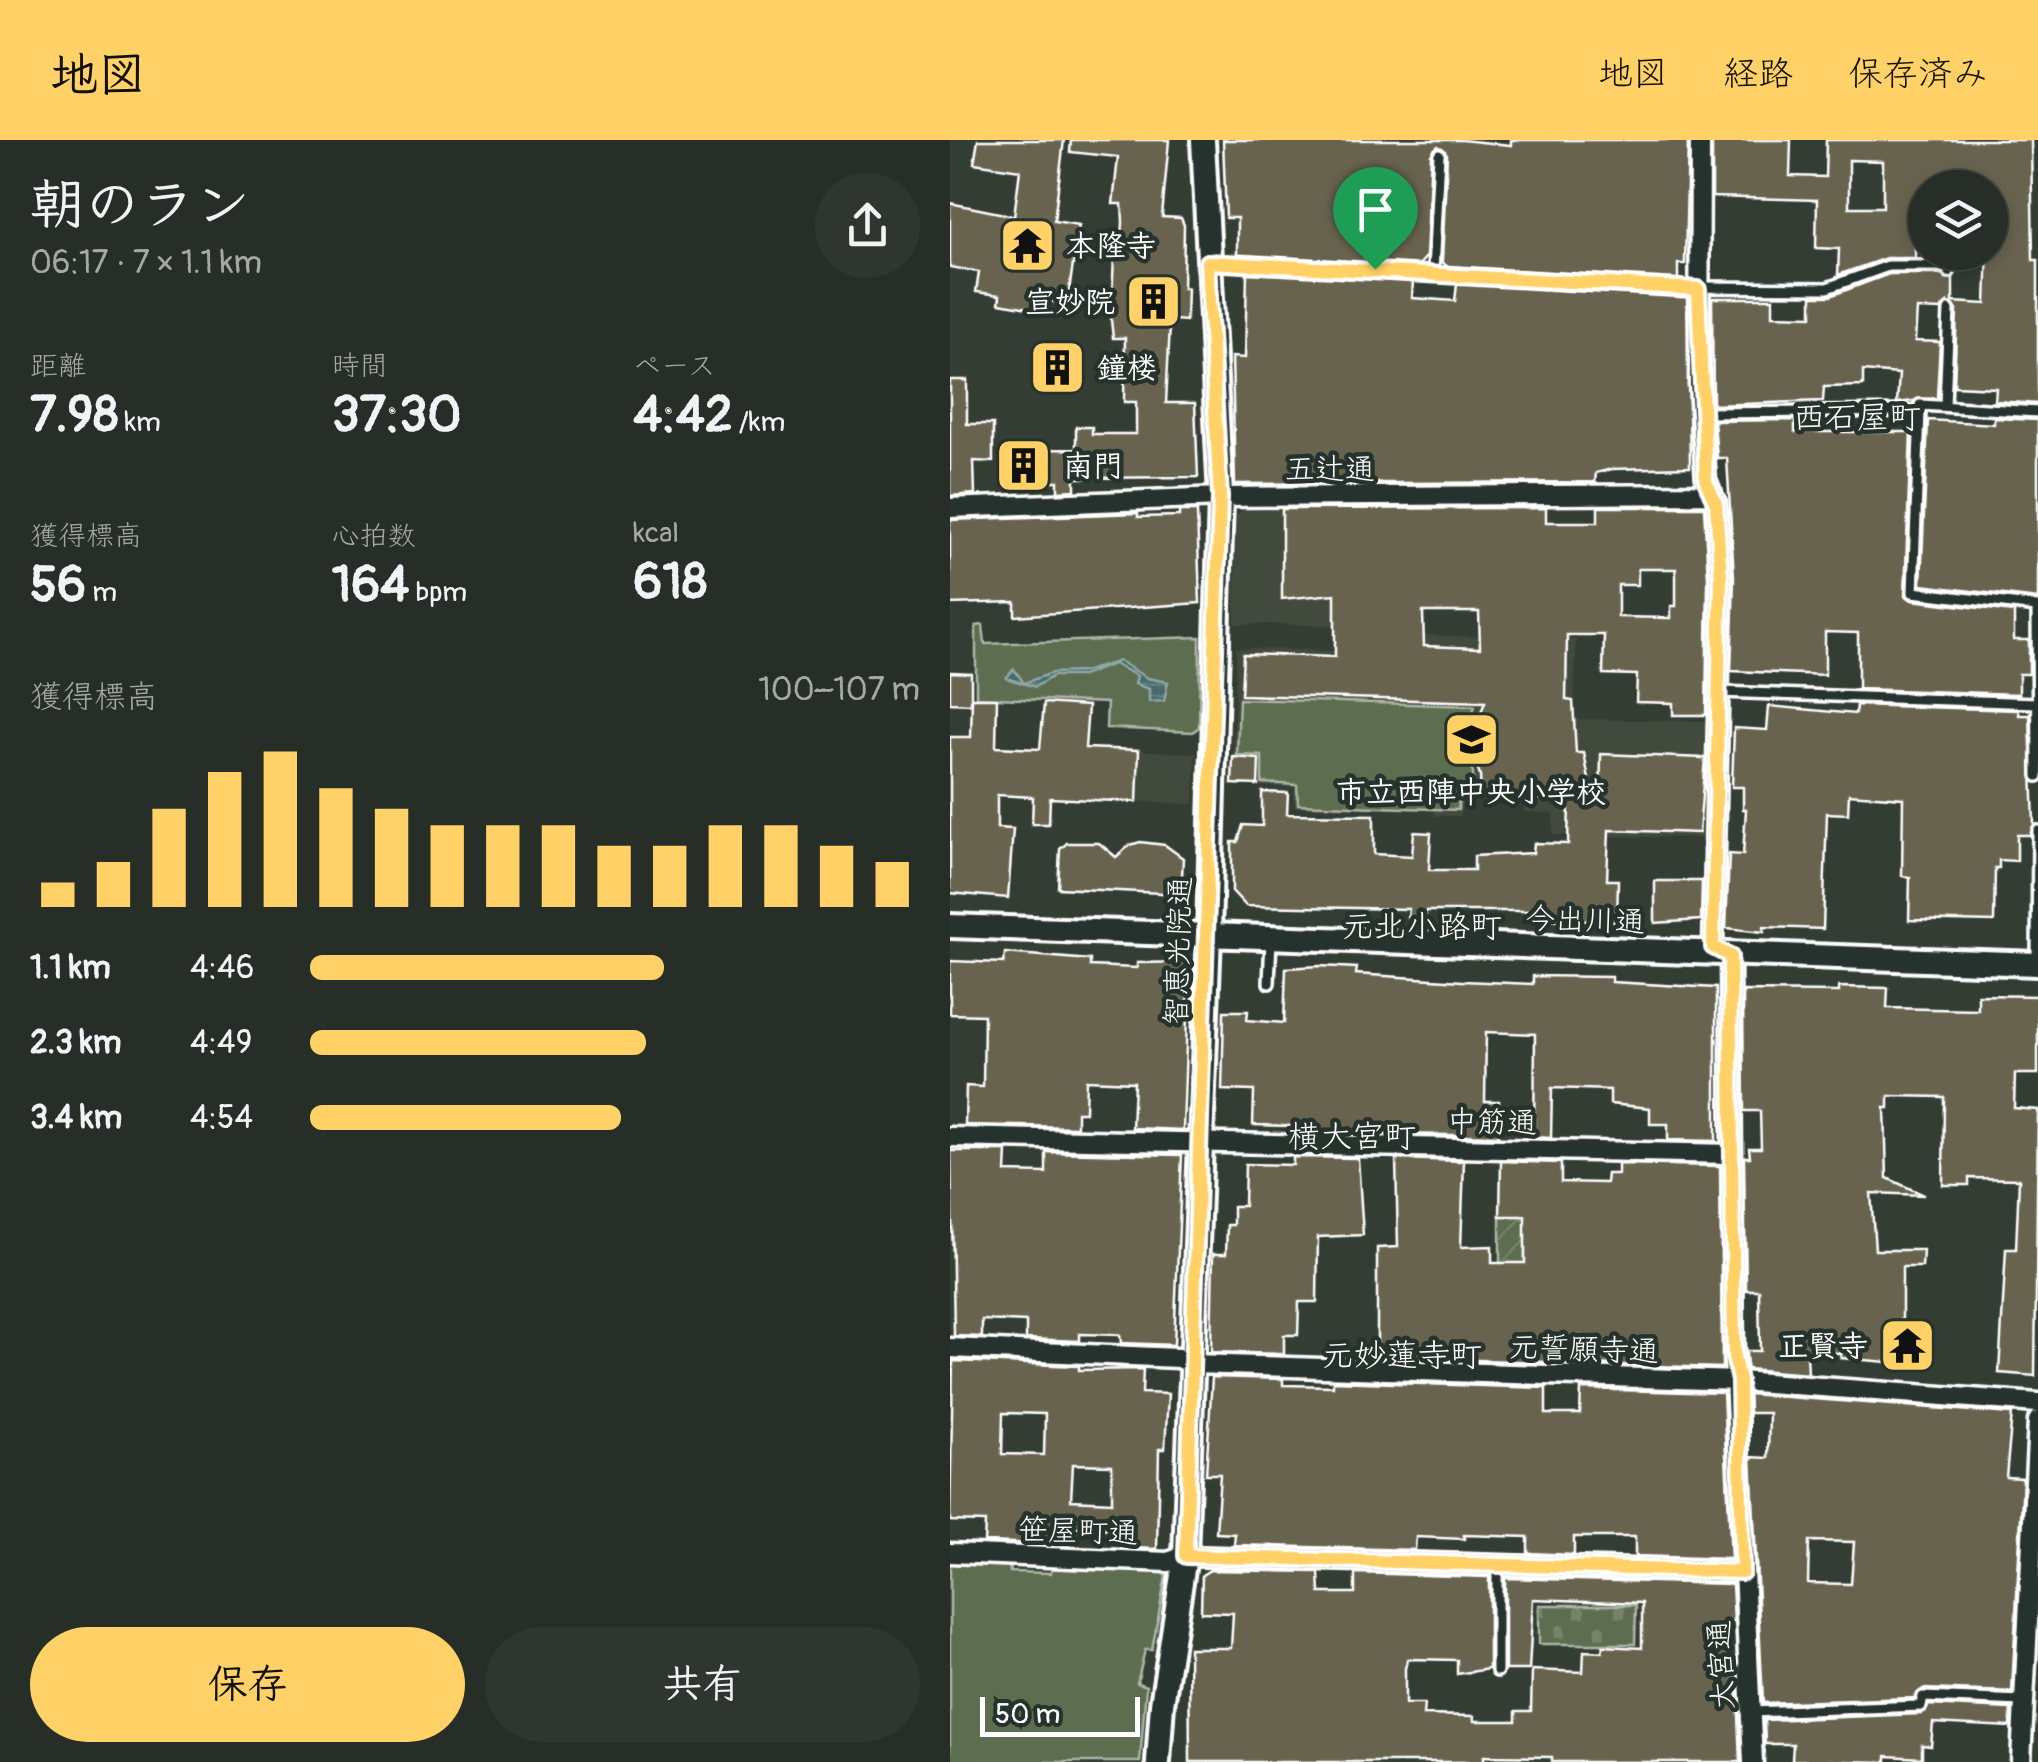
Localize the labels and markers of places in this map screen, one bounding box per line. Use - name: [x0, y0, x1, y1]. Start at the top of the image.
- pin: [1333, 167, 1418, 270]
- temple icon: 本隆寺: [997, 216, 1057, 276]
- place label: 本隆寺: [1066, 228, 1156, 265]
- building icon: 宣妙院: [1124, 272, 1184, 332]
- place label: 宣妙院: [1025, 284, 1115, 321]
- building icon: 鐘楼: [1028, 338, 1088, 398]
- place label: 鐘楼: [1097, 350, 1157, 387]
- building icon: 南門: [994, 436, 1054, 496]
- place label: 南門: [1063, 448, 1123, 485]
- school or university icon: 市立西陣中央小学校: [1441, 709, 1501, 769]
- place label: 市立西陣中央小学校: [1336, 774, 1606, 811]
- temple icon: 正賢寺: [1877, 1316, 1937, 1376]
- place label: 正賢寺: [1778, 1328, 1868, 1365]

